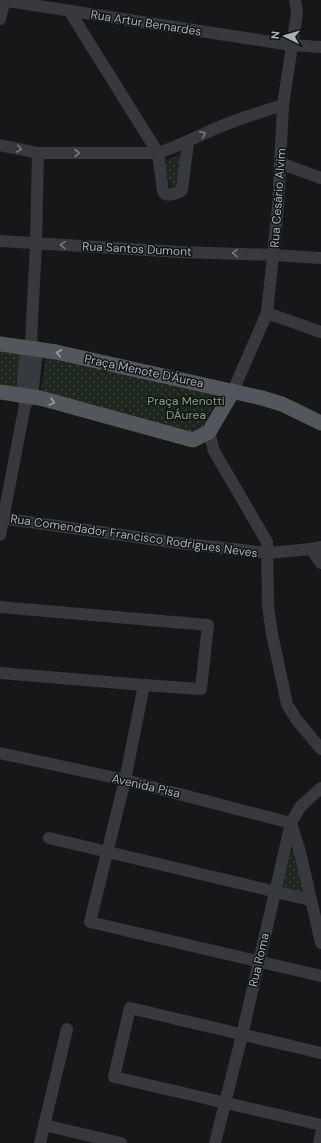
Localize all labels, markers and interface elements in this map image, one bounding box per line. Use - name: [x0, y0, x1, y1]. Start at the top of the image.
- street label: Rua Artur Bernardes: [90, 6, 202, 40]
- north arrow: [265, 16, 305, 56]
- text: N: [268, 31, 282, 40]
- one-way arrow: [199, 131, 206, 139]
- one-way arrow: [16, 145, 22, 153]
- street label: Rua Cesário Alvim: [267, 148, 289, 248]
- one-way arrow: [74, 149, 80, 157]
- street label: Rua Santos Dumont: [82, 238, 192, 260]
- one-way arrow: [60, 241, 66, 250]
- one-way arrow: [232, 249, 238, 258]
- one-way arrow: [55, 349, 62, 358]
- street label: Praça Menote D'Áurea: [83, 351, 205, 391]
- park label: Praça Menotti DÁurea: [147, 393, 225, 423]
- one-way arrow: [49, 397, 55, 405]
- street label: Rua Comendador Francisco Rodrigues Neves: [9, 511, 259, 561]
- street label: Avenida Pisa: [110, 770, 182, 802]
- street label: Rua Roma: [245, 931, 273, 989]

